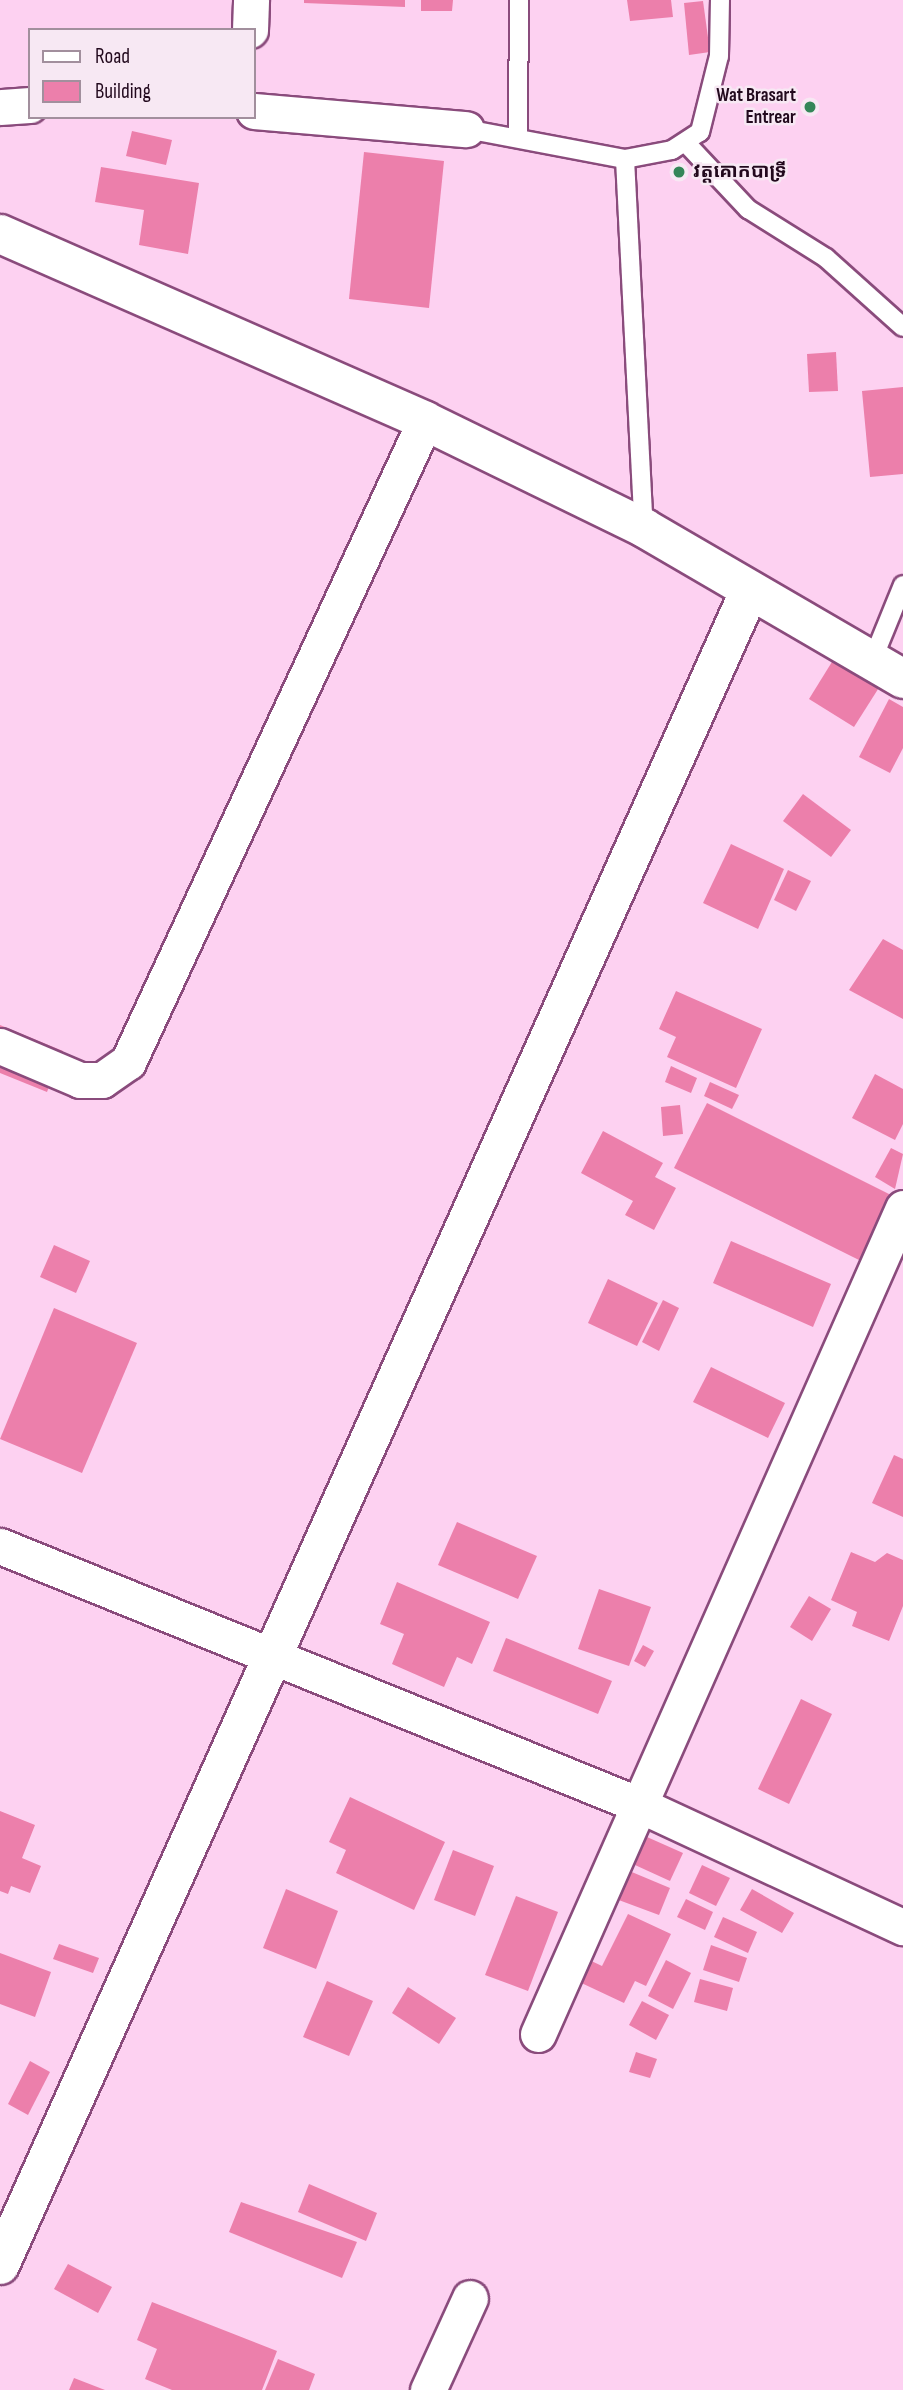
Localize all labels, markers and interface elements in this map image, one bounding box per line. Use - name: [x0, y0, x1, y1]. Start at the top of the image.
- legend: [28, 28, 256, 119]
- text: Road: [95, 44, 130, 69]
- text: Building: [95, 79, 151, 104]
- place label: Wat Brasart Entrear: [716, 85, 796, 129]
- marker: Wat Brasart Entrear: [802, 99, 818, 115]
- place label: វត្តគោកបាទ្រី: [693, 161, 787, 183]
- marker: វត្តគោកបាទ្រី: [671, 164, 687, 180]

